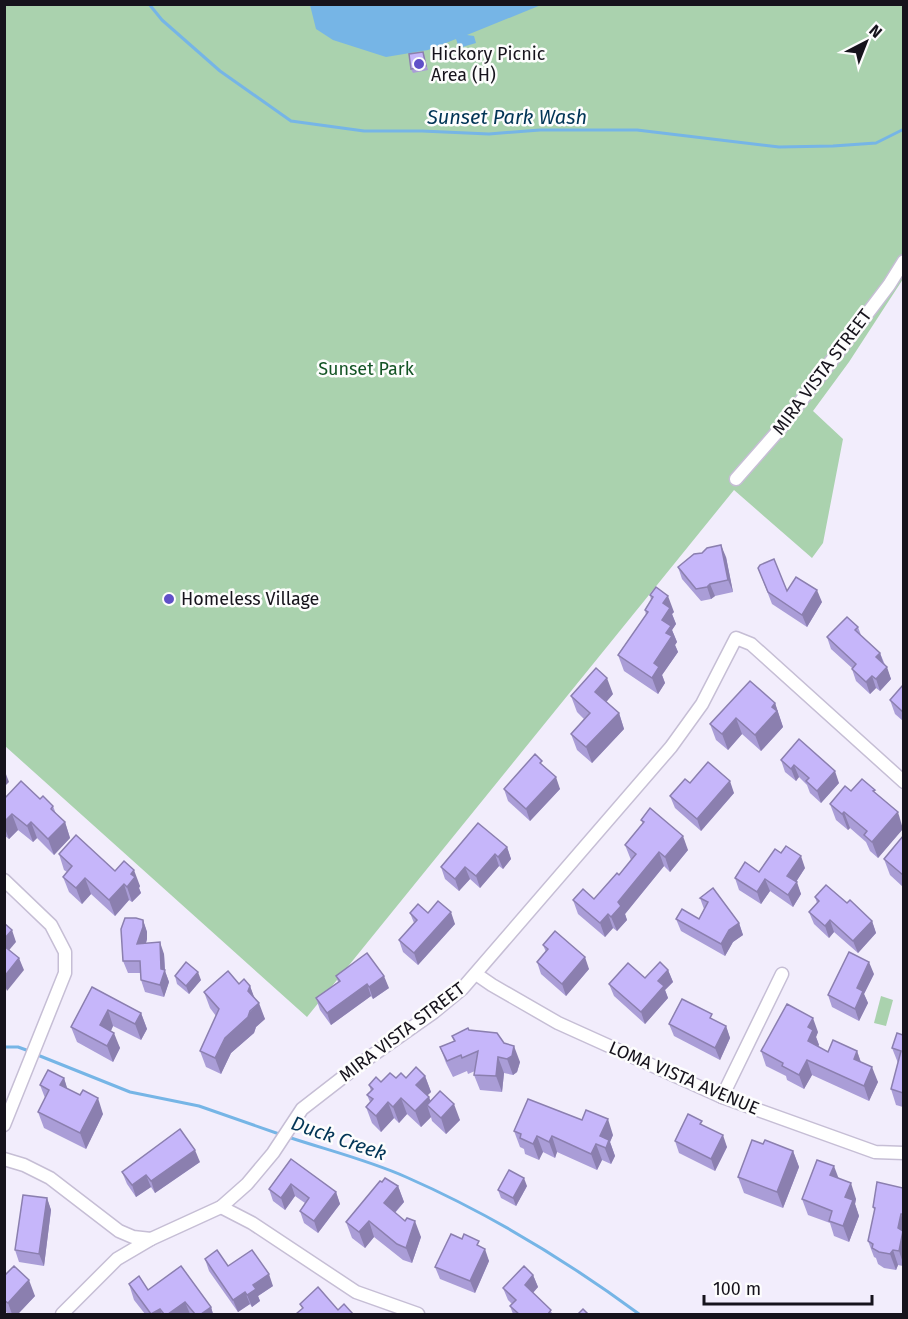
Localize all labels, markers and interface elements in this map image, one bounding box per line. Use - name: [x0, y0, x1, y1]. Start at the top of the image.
- north arrow: [836, 12, 896, 72]
- text: N: [865, 21, 886, 42]
- place label: Hickory Picnic Area (H): [431, 43, 546, 86]
- marker: Hickory Picnic Area (H): [412, 57, 426, 71]
- water label: Sunset Park Wash: [426, 105, 587, 129]
- street label: MIRA VISTA STREET: [768, 304, 877, 439]
- park label: Sunset Park: [318, 358, 415, 380]
- place label: Homeless Village: [181, 588, 319, 610]
- marker: Homeless Village: [162, 592, 176, 606]
- street label: MIRA VISTA STREET: [335, 977, 470, 1086]
- street label: LOMA VISTA AVENUE: [605, 1036, 763, 1120]
- water label: Duck Creek: [288, 1111, 390, 1166]
- scale bar: [704, 1268, 872, 1306]
- text: 100 m: [713, 1278, 761, 1300]

